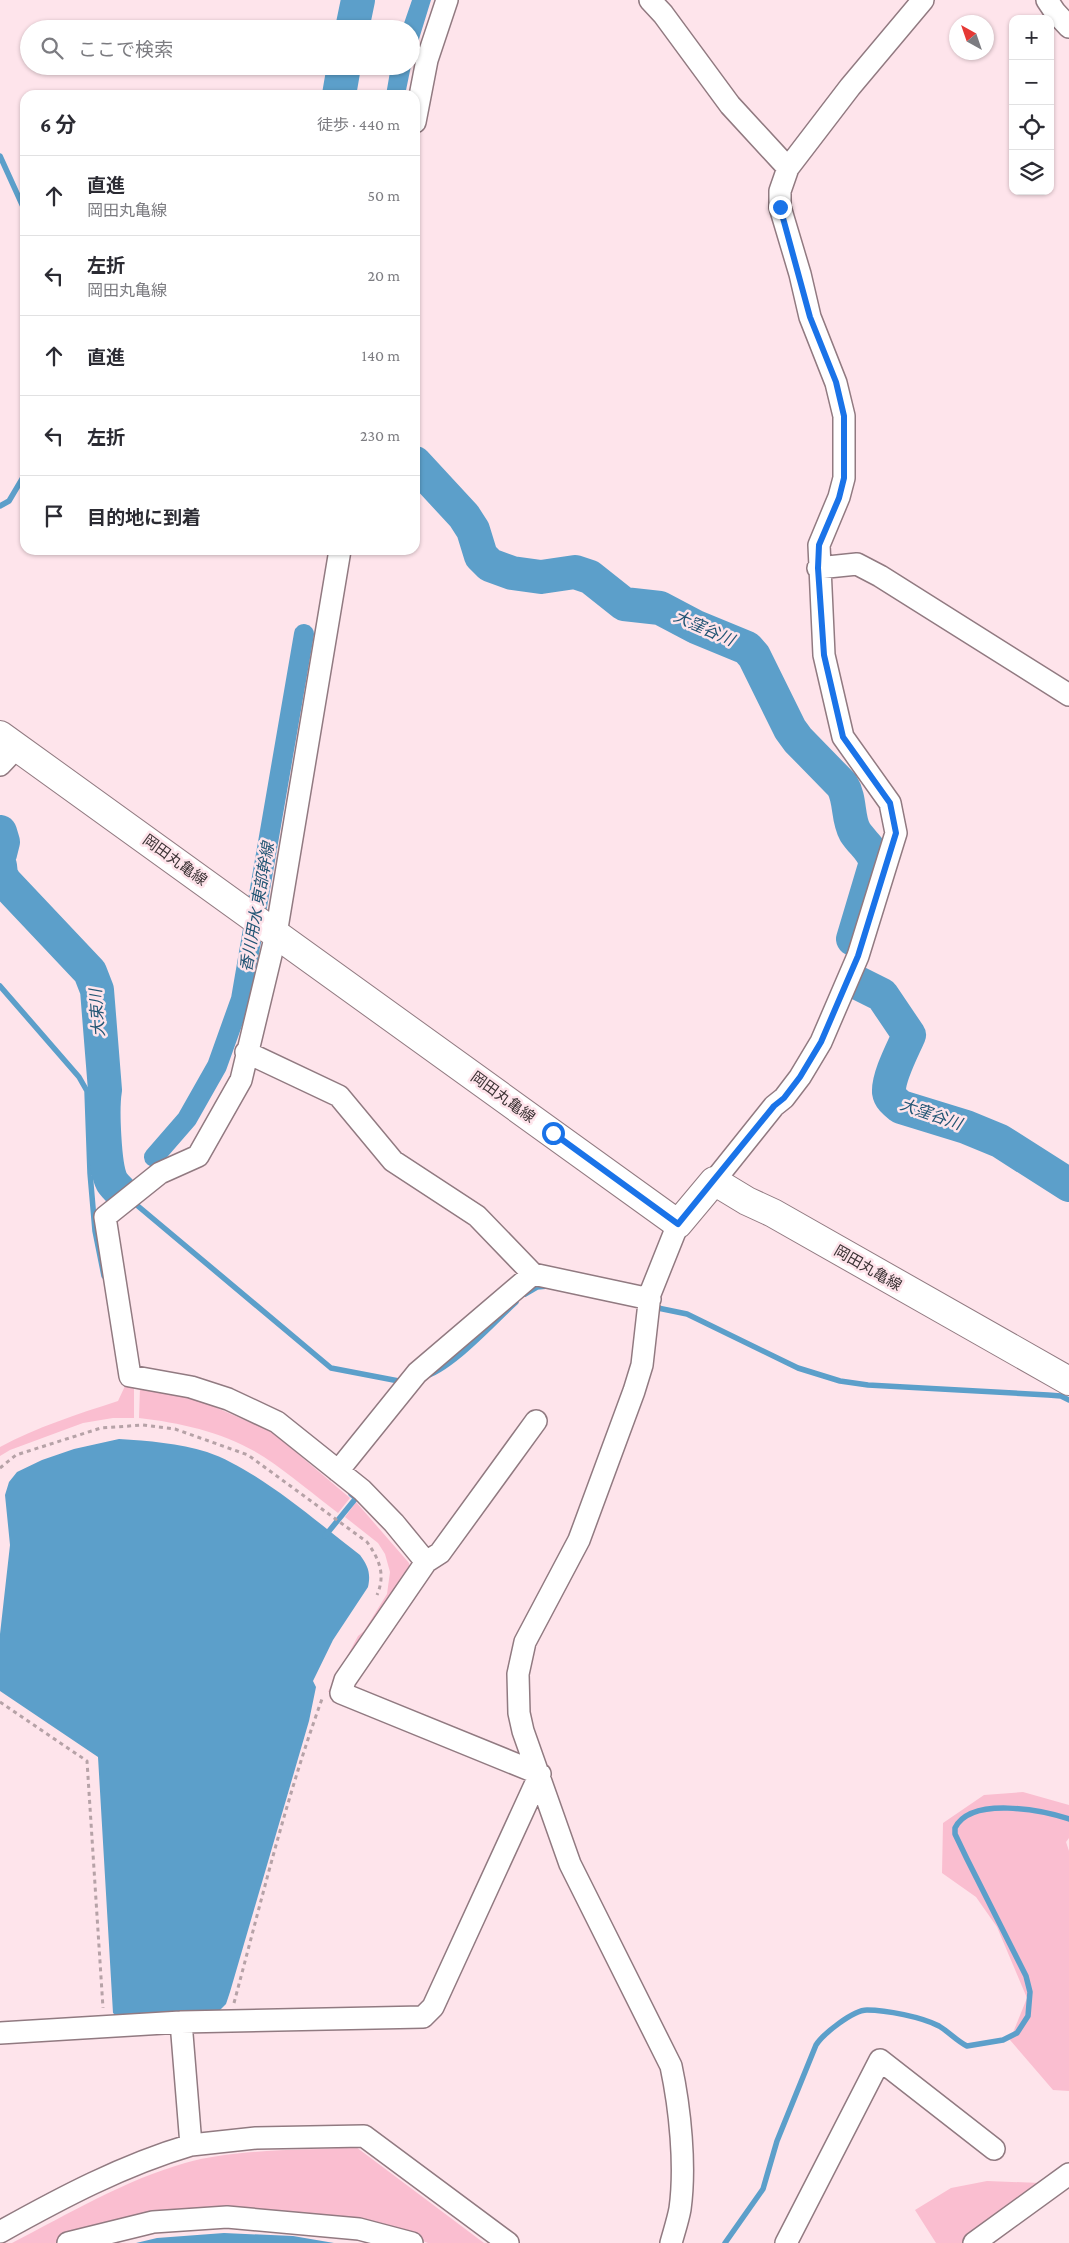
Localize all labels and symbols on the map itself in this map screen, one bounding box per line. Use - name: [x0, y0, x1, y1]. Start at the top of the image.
- north arrow: [949, 15, 994, 60]
- route end: [769, 196, 792, 219]
- water label: 大窪谷川: [671, 607, 739, 650]
- street label: 岡田丸亀線: [140, 831, 210, 889]
- water label: 香川用水 東部幹線: [237, 839, 277, 973]
- water label: 大束川: [87, 986, 107, 1038]
- street label: 岡田丸亀線: [468, 1068, 538, 1126]
- water label: 大窪谷川: [898, 1096, 966, 1133]
- route start: [542, 1122, 565, 1145]
- street label: 岡田丸亀線: [832, 1242, 904, 1294]

